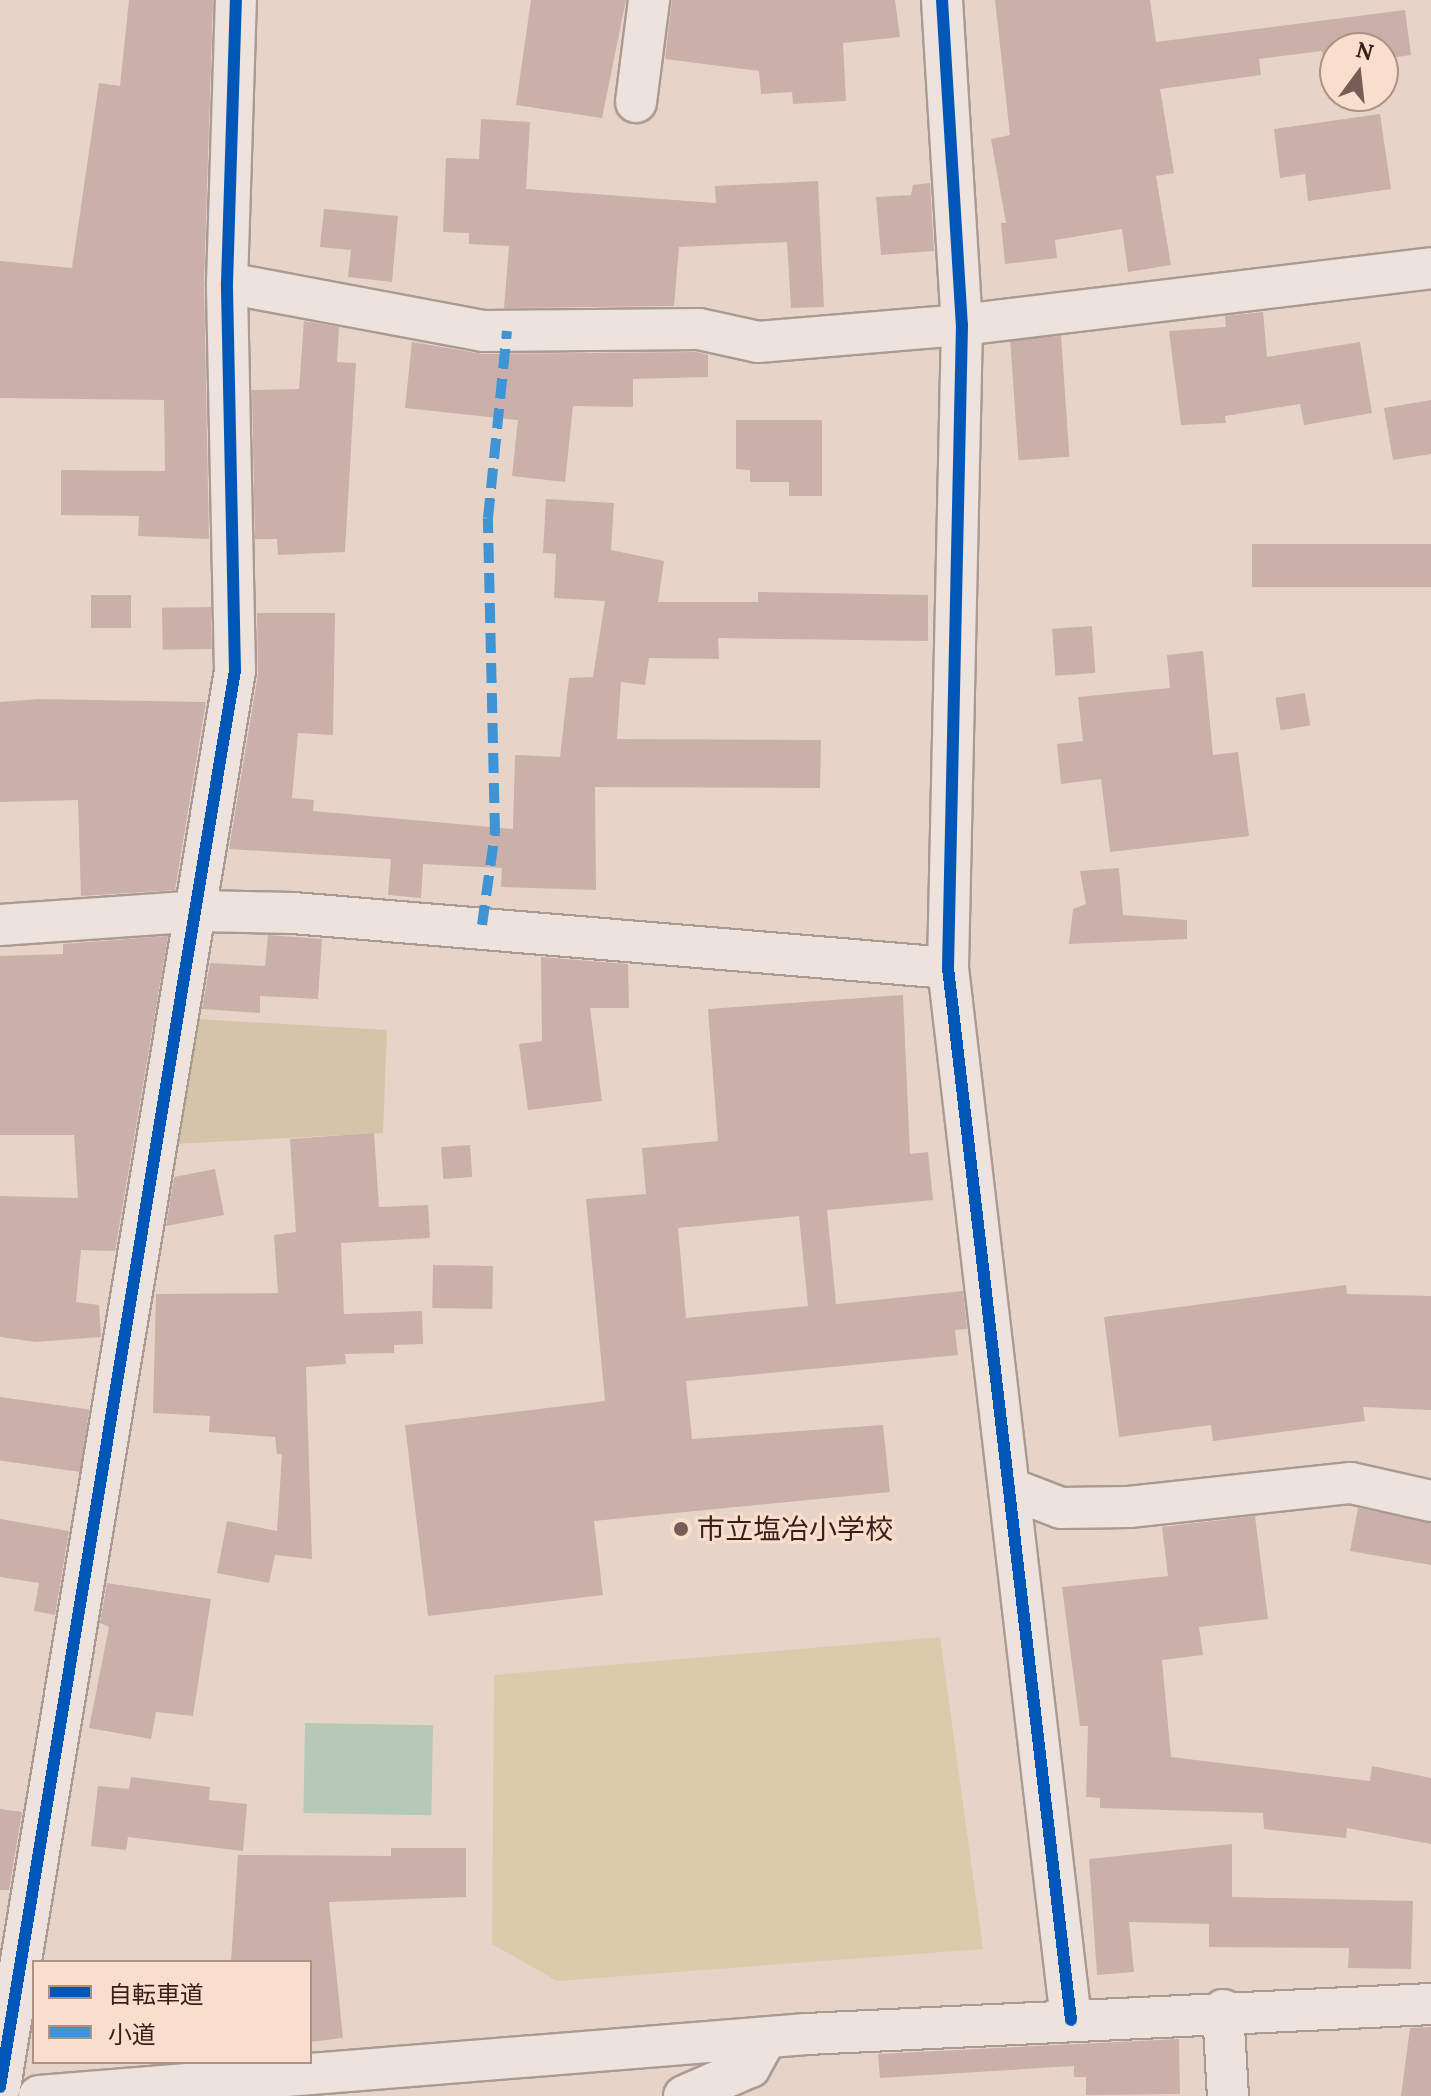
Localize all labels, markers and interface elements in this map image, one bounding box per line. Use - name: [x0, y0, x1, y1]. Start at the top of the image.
- north arrow: [1319, 32, 1399, 112]
- text: N: [1353, 35, 1377, 66]
- place label: 市立塩冶小学校: [697, 1512, 893, 1546]
- marker: 市立塩冶小学校: [672, 1520, 690, 1538]
- legend: [32, 1960, 312, 2064]
- text: 自転車道: [108, 1979, 204, 2010]
- text: 小道: [108, 2019, 156, 2050]

